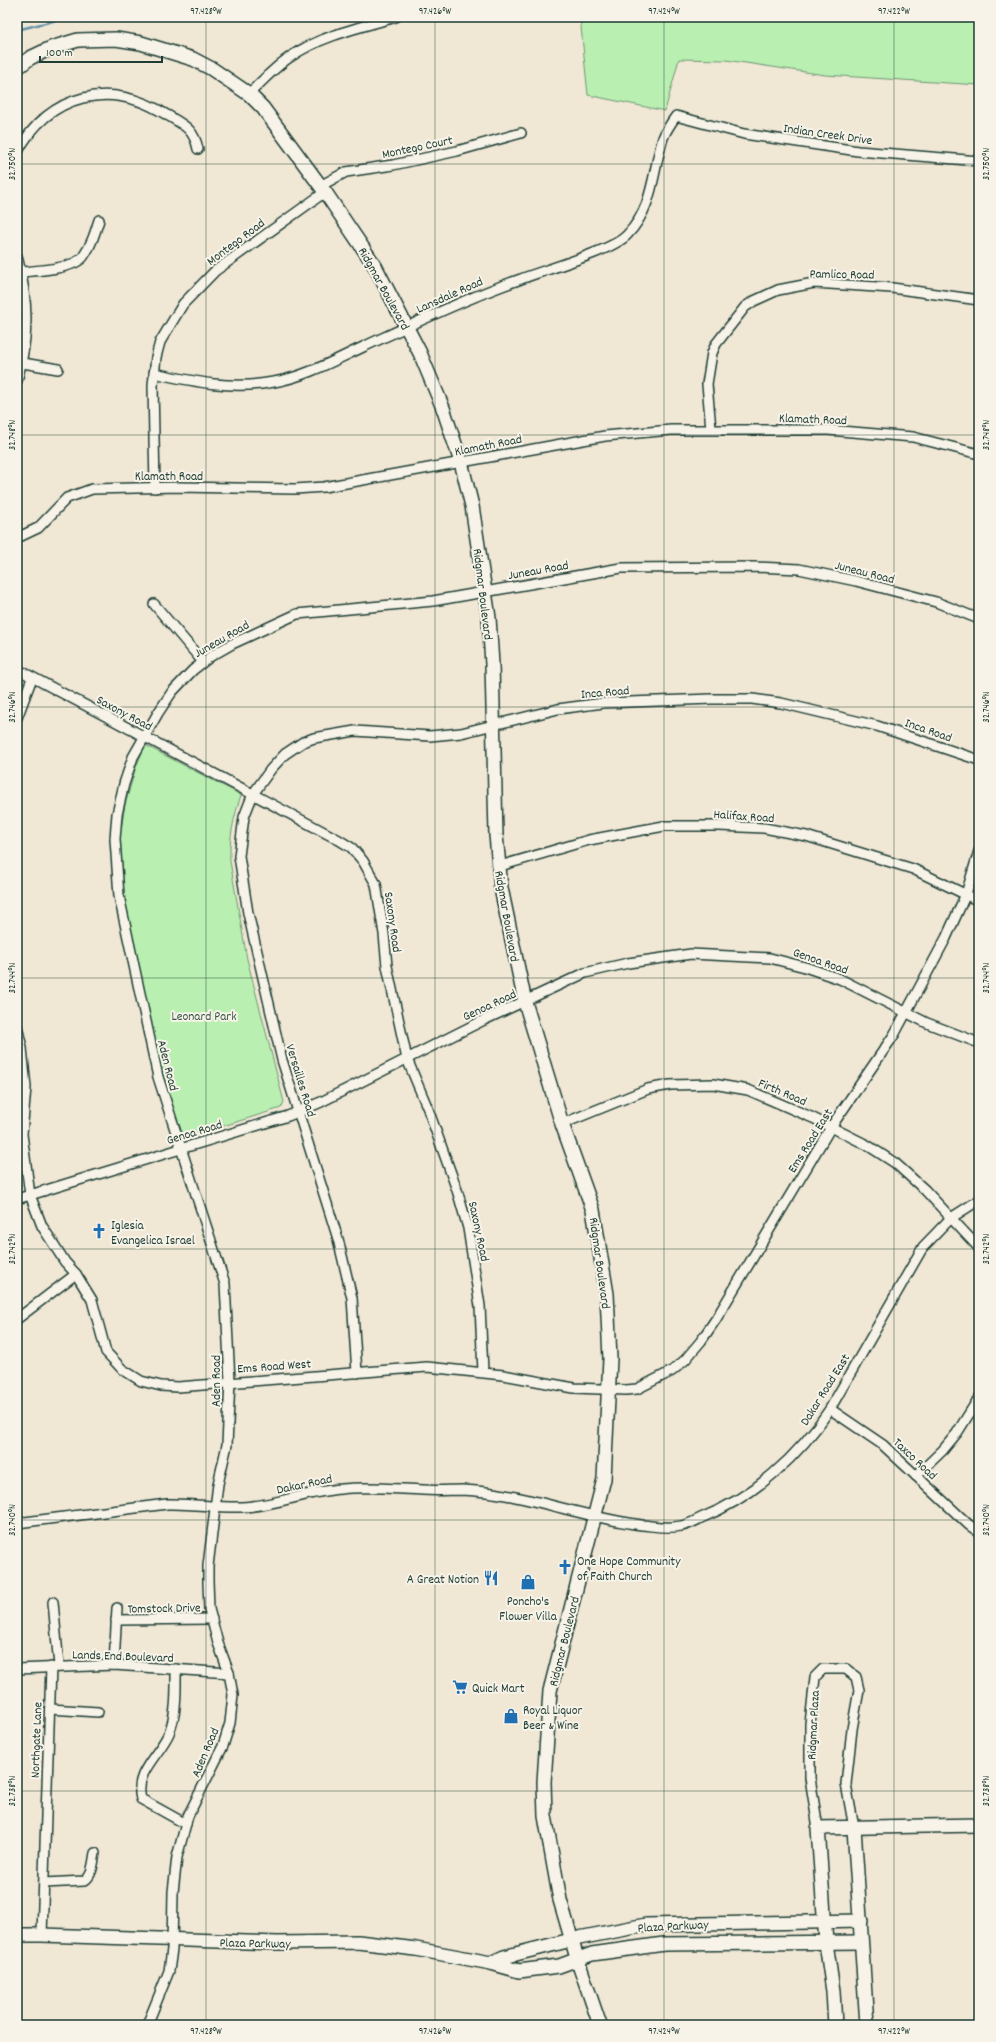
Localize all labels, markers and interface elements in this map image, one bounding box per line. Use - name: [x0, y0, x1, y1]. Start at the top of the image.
- text: 97.428°W: [190, 5, 222, 19]
- text: 97.426°W: [419, 5, 451, 19]
- text: 97.424°W: [648, 5, 680, 19]
- text: 97.422°W: [878, 5, 910, 19]
- scale bar: [40, 38, 162, 64]
- text: 100 m: [46, 45, 73, 62]
- street label: Indian Creek Drive: [782, 120, 874, 151]
- street label: Montego Court: [380, 132, 455, 165]
- text: 32.750°N: [6, 148, 20, 180]
- text: 32.750°N: [980, 148, 994, 180]
- street label: Montego Road: [203, 215, 270, 271]
- street label: Ridgmar Boulevard: [352, 244, 413, 334]
- street label: Pamlico Road: [809, 265, 874, 286]
- street label: Lansdale Road: [414, 273, 486, 319]
- street label: Klamath Road: [778, 410, 847, 431]
- text: 32.748°N: [6, 420, 20, 450]
- text: 32.748°N: [980, 420, 994, 450]
- street label: Klamath Road: [453, 431, 524, 462]
- street label: Klamath Road: [135, 468, 203, 487]
- street label: Ridgmar Boulevard: [466, 547, 497, 641]
- street label: Juneau Road: [507, 557, 570, 586]
- street label: Juneau Road: [832, 557, 896, 590]
- street label: Juneau Road: [191, 617, 253, 664]
- street label: Inca Road: [580, 682, 630, 705]
- text: 32.746°N: [6, 691, 20, 723]
- text: 32.746°N: [980, 691, 994, 723]
- street label: Saxony Road: [92, 692, 155, 737]
- street label: Inca Road: [902, 714, 954, 748]
- street label: Halifax Road: [713, 806, 775, 829]
- street label: Ridgmar Boulevard: [488, 869, 523, 963]
- street label: Saxony Road: [378, 891, 405, 954]
- street label: Genoa Road: [790, 944, 850, 981]
- text: 32.744°N: [6, 963, 20, 993]
- text: 32.744°N: [980, 963, 994, 993]
- street label: Genoa Road: [460, 986, 520, 1027]
- park label: Leonard Park: [172, 1008, 236, 1027]
- street label: Aden Road: [151, 1038, 182, 1093]
- street label: Versailles Road: [279, 1042, 320, 1120]
- street label: Firth Road: [755, 1075, 809, 1112]
- street label: Ems Road East: [784, 1105, 839, 1177]
- street label: Genoa Road: [164, 1116, 225, 1151]
- street label: Saxony Road: [462, 1200, 493, 1263]
- street label: Ridgmar Boulevard: [583, 1216, 614, 1310]
- place label: Iglesia Evangelica Israel: [111, 1217, 195, 1251]
- church icon: Iglesia Evangelica Israel: [90, 1222, 108, 1240]
- text: 32.742°N: [6, 1233, 20, 1264]
- text: 32.742°N: [980, 1233, 994, 1264]
- street label: Dakar Road East: [796, 1351, 856, 1430]
- street label: Aden Road: [208, 1355, 227, 1407]
- street label: Ems Road West: [237, 1355, 312, 1380]
- street label: Taxco Road: [888, 1434, 941, 1485]
- street label: Dakar Road: [275, 1470, 334, 1501]
- text: 32.740°N: [6, 1504, 20, 1536]
- text: 32.740°N: [980, 1504, 994, 1536]
- place label: One Hope Community of Faith Church: [577, 1553, 681, 1587]
- church icon: One Hope Community of Faith Church: [556, 1558, 574, 1576]
- restaurant icon: A Great Notion: [482, 1569, 500, 1587]
- place label: A Great Notion: [407, 1571, 479, 1590]
- shop icon: Poncho's Flower Villa: [519, 1573, 537, 1591]
- place label: Poncho's Flower Villa: [499, 1593, 558, 1627]
- street label: Ridgmar Boulevard: [545, 1595, 586, 1689]
- street label: Tomstock Drive: [127, 1599, 201, 1620]
- street label: Lands End Boulevard: [72, 1646, 174, 1669]
- supermarket icon: Quick Mart: [451, 1678, 469, 1696]
- place label: Quick Mart: [472, 1680, 525, 1699]
- street label: Ridgmar Plaza: [803, 1689, 826, 1760]
- street label: Northgate Lane: [27, 1701, 48, 1779]
- place label: Royal Liquor Beer & Wine: [523, 1702, 582, 1736]
- shop icon: Royal Liquor Beer & Wine: [502, 1707, 520, 1725]
- street label: Aden Road: [187, 1725, 225, 1781]
- text: 32.738°N: [6, 1775, 20, 1806]
- text: 32.738°N: [980, 1775, 994, 1806]
- street label: Plaza Parkway: [637, 1916, 710, 1939]
- street label: Plaza Parkway: [219, 1934, 291, 1955]
- text: 97.428°W: [190, 2025, 222, 2039]
- text: 97.426°W: [419, 2025, 451, 2039]
- text: 97.424°W: [648, 2025, 680, 2039]
- text: 97.422°W: [878, 2025, 910, 2039]

